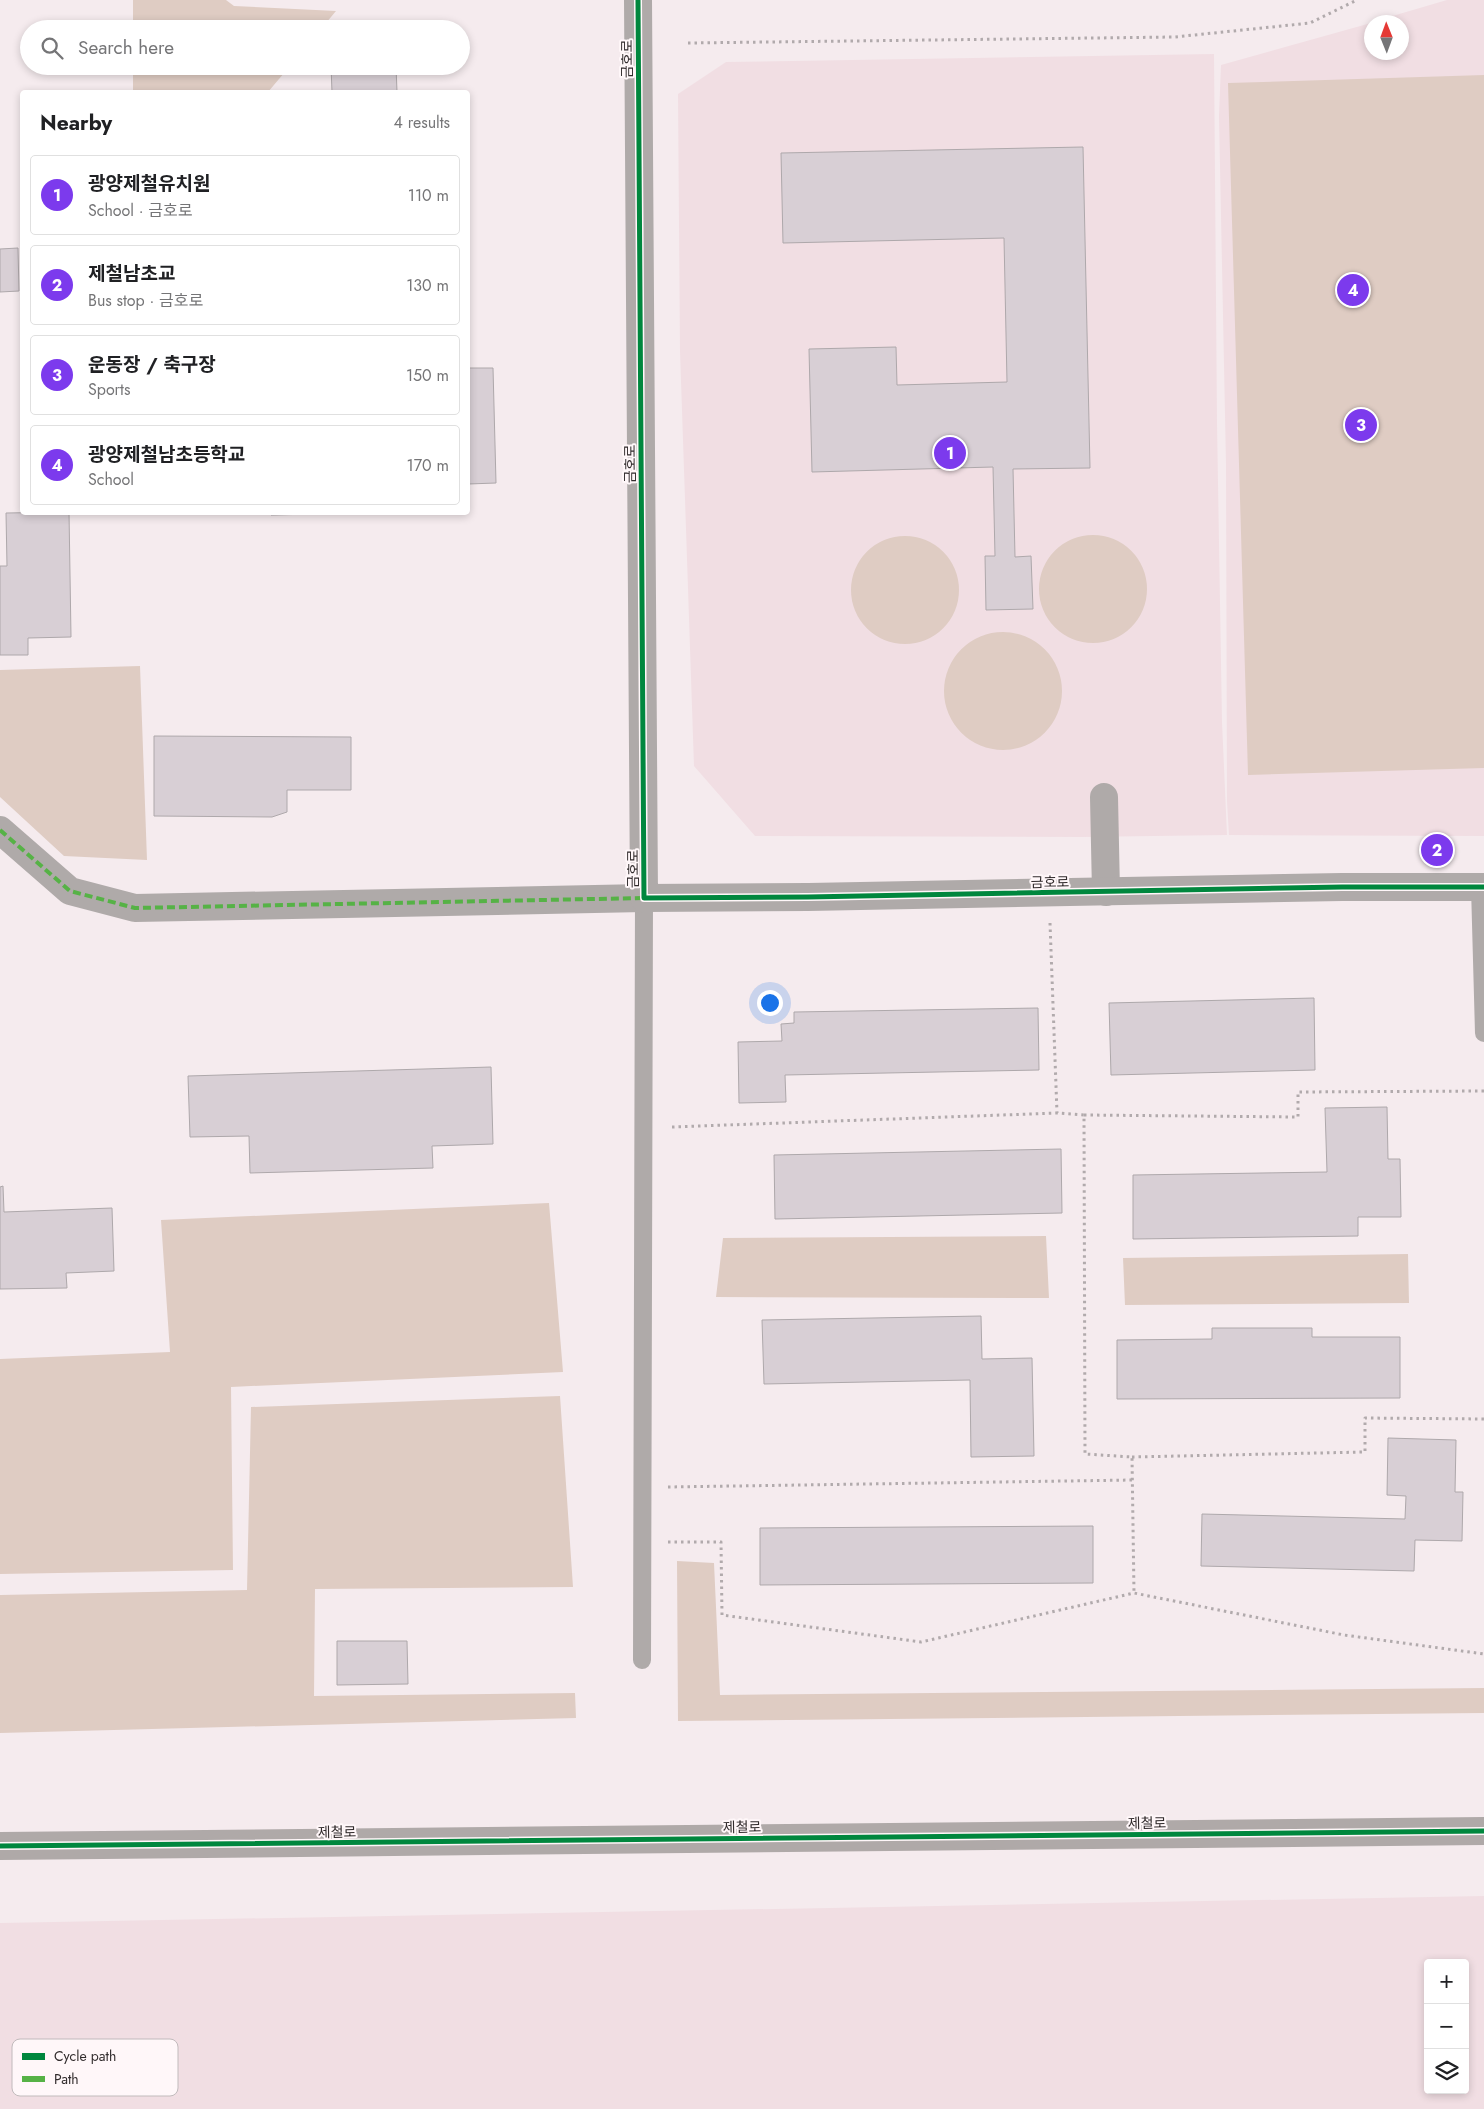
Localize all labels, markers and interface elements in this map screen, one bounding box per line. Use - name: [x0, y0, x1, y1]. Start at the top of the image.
- north arrow: [1364, 15, 1409, 60]
- search box: [20, 20, 470, 75]
- icon: search: [38, 34, 66, 62]
- text: Search here: [78, 34, 174, 61]
- street label: 금호로: [617, 40, 637, 78]
- text: Nearby: [40, 108, 112, 138]
- text: 4 results: [394, 111, 450, 134]
- text: 광양제철유치원: [88, 170, 210, 197]
- text: 1: [53, 184, 61, 207]
- text: 110 m: [408, 184, 449, 207]
- text: School · 금호로: [88, 199, 193, 222]
- text: 제철남초교: [88, 260, 175, 287]
- pin: 4: [1337, 271, 1369, 309]
- text: 2: [52, 274, 62, 297]
- text: 130 m: [406, 274, 449, 297]
- text: Bus stop · 금호로: [88, 289, 203, 312]
- text: 운동장 / 축구장: [88, 351, 216, 378]
- text: 3: [52, 364, 62, 387]
- text: 150 m: [406, 364, 449, 387]
- text: Sports: [88, 378, 130, 401]
- pin: 3: [1345, 406, 1377, 444]
- pin: 1: [934, 434, 966, 472]
- text: 광양제철남초등학교: [88, 441, 245, 468]
- street label: 금호로: [620, 445, 640, 483]
- text: 4: [51, 454, 63, 477]
- text: 170 m: [407, 454, 449, 477]
- text: School: [88, 468, 134, 491]
- pin: 2: [1421, 831, 1453, 869]
- street label: 금호로: [623, 850, 643, 888]
- street label: 금호로: [1031, 872, 1070, 892]
- your location: [757, 990, 783, 1016]
- street label: 제철로: [1128, 1813, 1167, 1833]
- street label: 제철로: [723, 1817, 762, 1837]
- street label: 제철로: [318, 1822, 357, 1842]
- map controls: [1424, 1959, 1469, 2094]
- button: +: [1424, 1959, 1469, 2004]
- button: −: [1424, 2004, 1469, 2049]
- legend: [12, 2039, 178, 2096]
- text: Cycle path: [54, 2046, 116, 2066]
- button: layers: [1424, 2049, 1469, 2094]
- text: Path: [54, 2069, 79, 2089]

